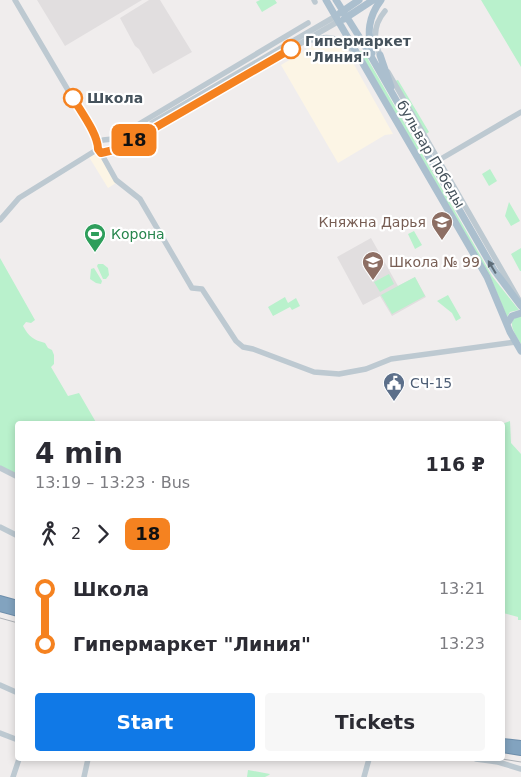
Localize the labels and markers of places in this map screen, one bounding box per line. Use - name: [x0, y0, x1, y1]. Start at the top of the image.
- place label: Гипермаркет "Линия": [305, 33, 412, 65]
- marker: Гипермаркет "Линия": [281, 39, 301, 59]
- marker: Школа: [63, 88, 83, 108]
- place label: Школа: [87, 90, 143, 106]
- school or university icon: Княжна Дарья: [430, 210, 454, 241]
- place label: Княжна Дарья: [319, 214, 426, 230]
- sports icon: Корона: [83, 222, 107, 253]
- place label: Корона: [111, 226, 165, 242]
- school or university icon: Школа № 99: [361, 250, 385, 281]
- place label: Школа № 99: [389, 254, 480, 270]
- public building icon: СЧ-15: [382, 371, 406, 402]
- place label: СЧ-15: [410, 375, 452, 391]

